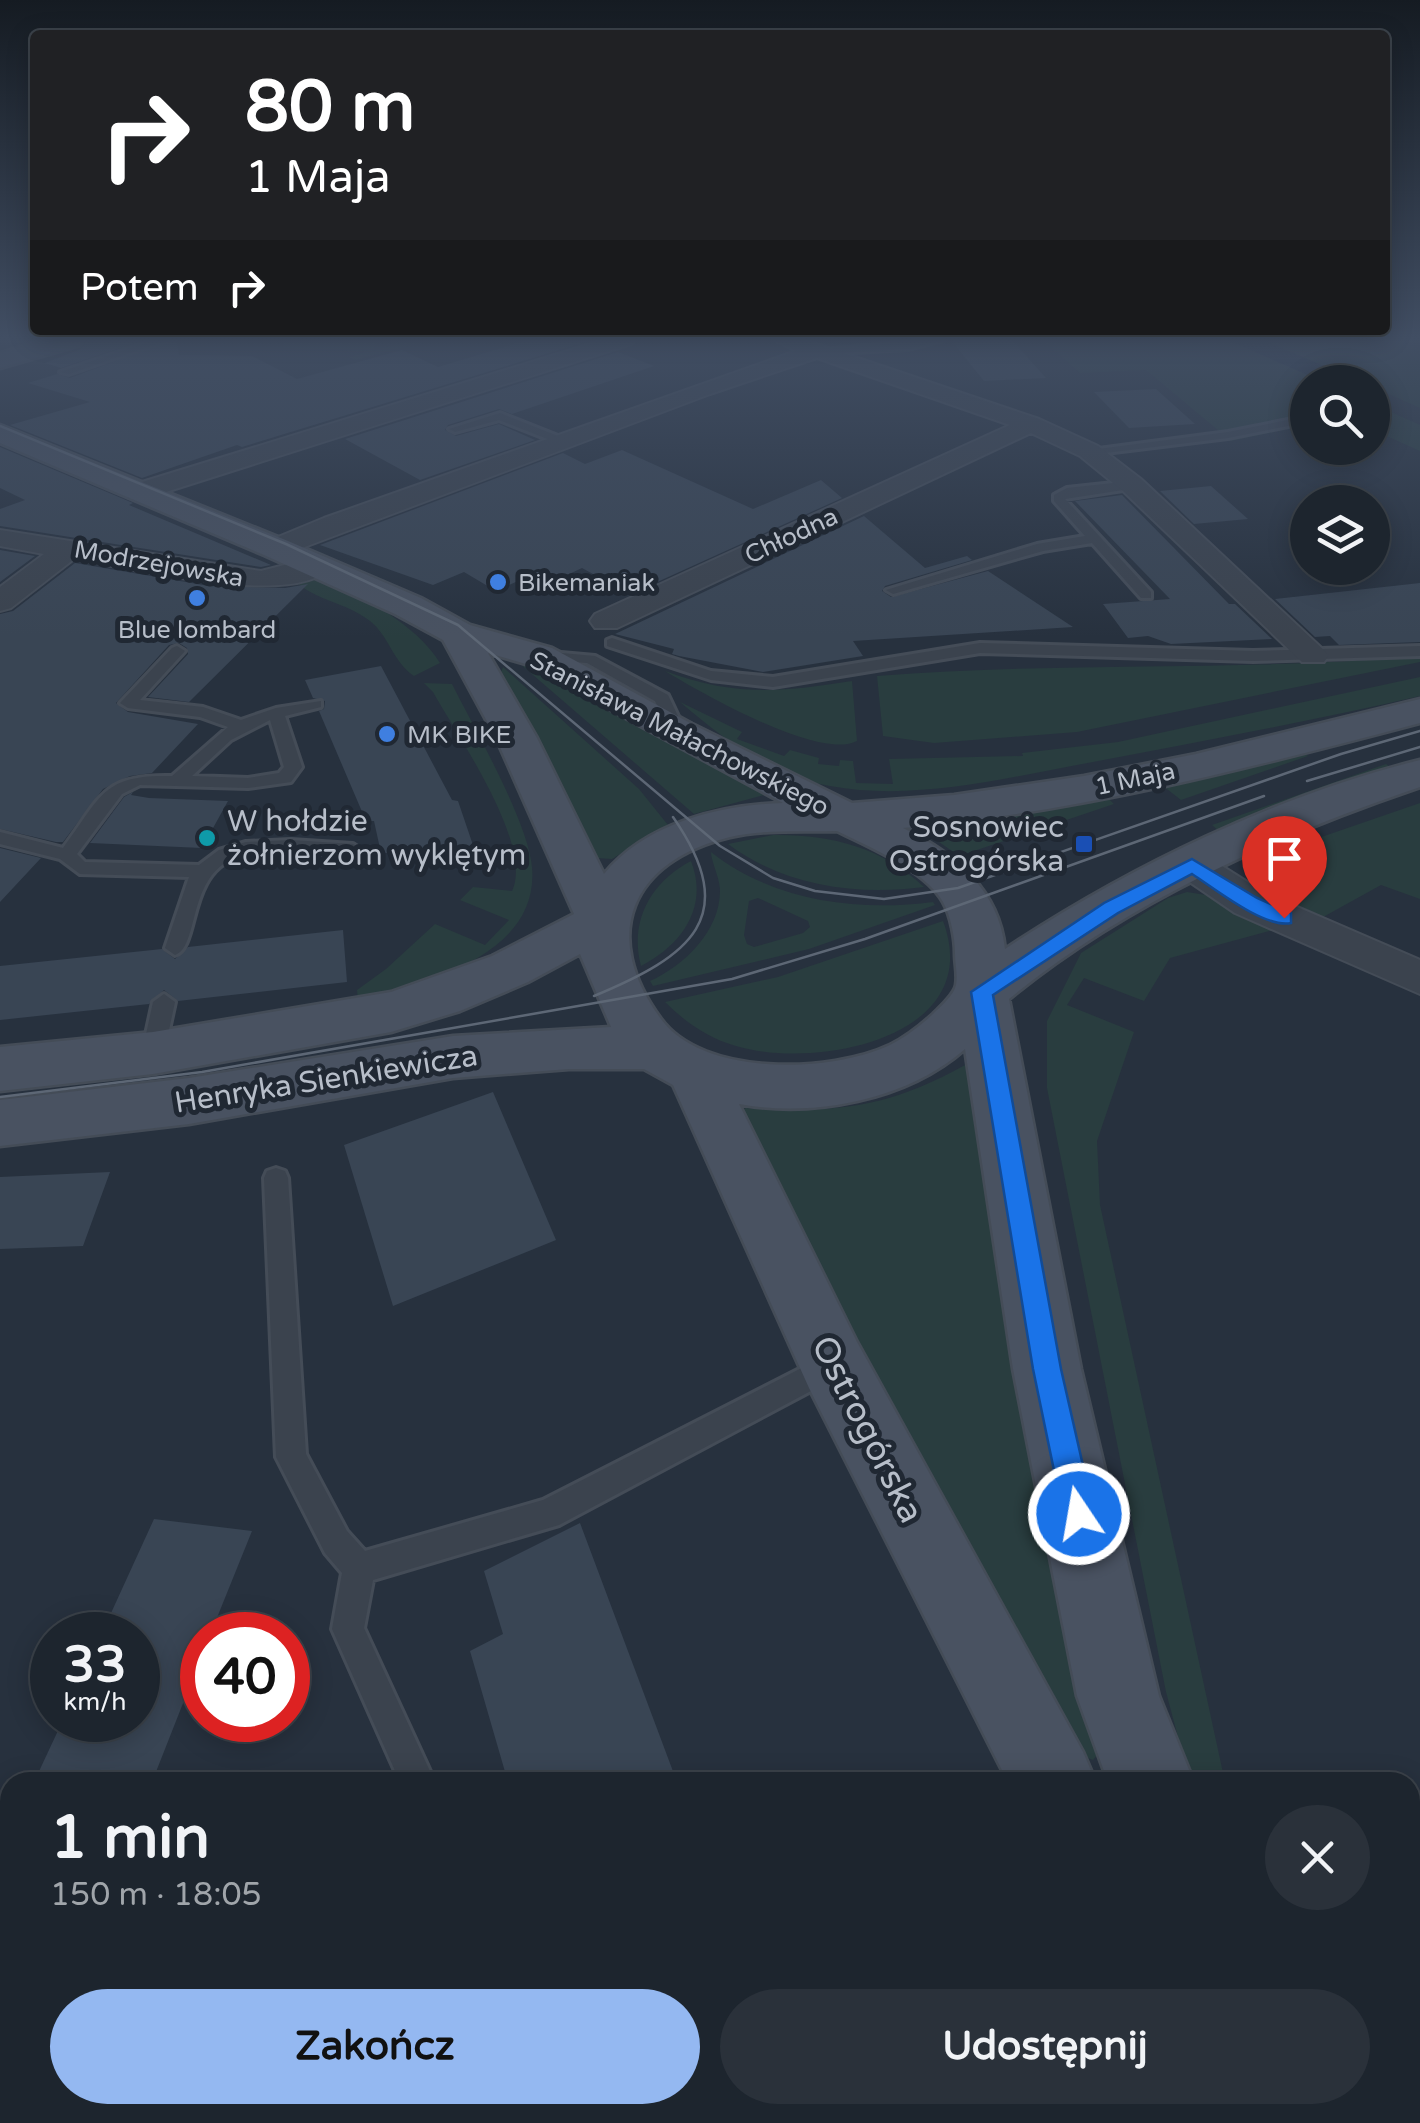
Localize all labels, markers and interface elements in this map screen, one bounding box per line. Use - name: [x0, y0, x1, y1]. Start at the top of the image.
- text: 80 m: [245, 66, 415, 150]
- icon: right: [80, 70, 210, 200]
- text: 1 Maja: [245, 151, 390, 205]
- icon: right: [219, 260, 274, 315]
- text: Potem: [80, 265, 199, 311]
- map controls: [1290, 365, 1390, 585]
- button: search: [1290, 365, 1390, 465]
- button: layers: [1290, 485, 1390, 585]
- street label: Chłodna: [740, 501, 843, 570]
- street label: Modrzejowska: [72, 534, 246, 594]
- place label: Bikemaniak: [518, 568, 655, 598]
- marker: Bikemaniak: [487, 571, 509, 593]
- marker: Blue lombard: [186, 587, 208, 609]
- place label: Blue lombard: [118, 615, 276, 645]
- street label: Stanisława Małachowskiego: [525, 645, 834, 823]
- place label: MK BIKE: [407, 720, 512, 750]
- marker: MK BIKE: [376, 723, 398, 745]
- street label: 1 Maja: [1093, 756, 1178, 802]
- place label: W hołdzie żołnierzom wyklętym: [227, 803, 526, 874]
- place label: Sosnowiec Ostrogórska: [889, 809, 1064, 880]
- pin: [1242, 816, 1327, 919]
- marker: W hołdzie żołnierzom wyklętym: [196, 827, 218, 849]
- icon: arrive: [1257, 831, 1312, 886]
- marker: Sosnowiec Ostrogórska: [1073, 833, 1095, 855]
- street label: Henryka Sienkiewicza: [172, 1037, 480, 1122]
- street label: Ostrogórska: [802, 1329, 932, 1530]
- position arrow: [1027, 1462, 1131, 1566]
- speed limit sign: 40: [180, 1612, 310, 1742]
- text: 33: [64, 1635, 126, 1695]
- text: km/h: [64, 1687, 126, 1717]
- text: 1 min: [50, 1802, 210, 1874]
- button: close: [1265, 1805, 1370, 1910]
- text: 150 m · 18:05: [50, 1876, 262, 1914]
- button: Zakończ: [50, 1989, 700, 2104]
- button: Udostępnij: [720, 1989, 1370, 2104]

